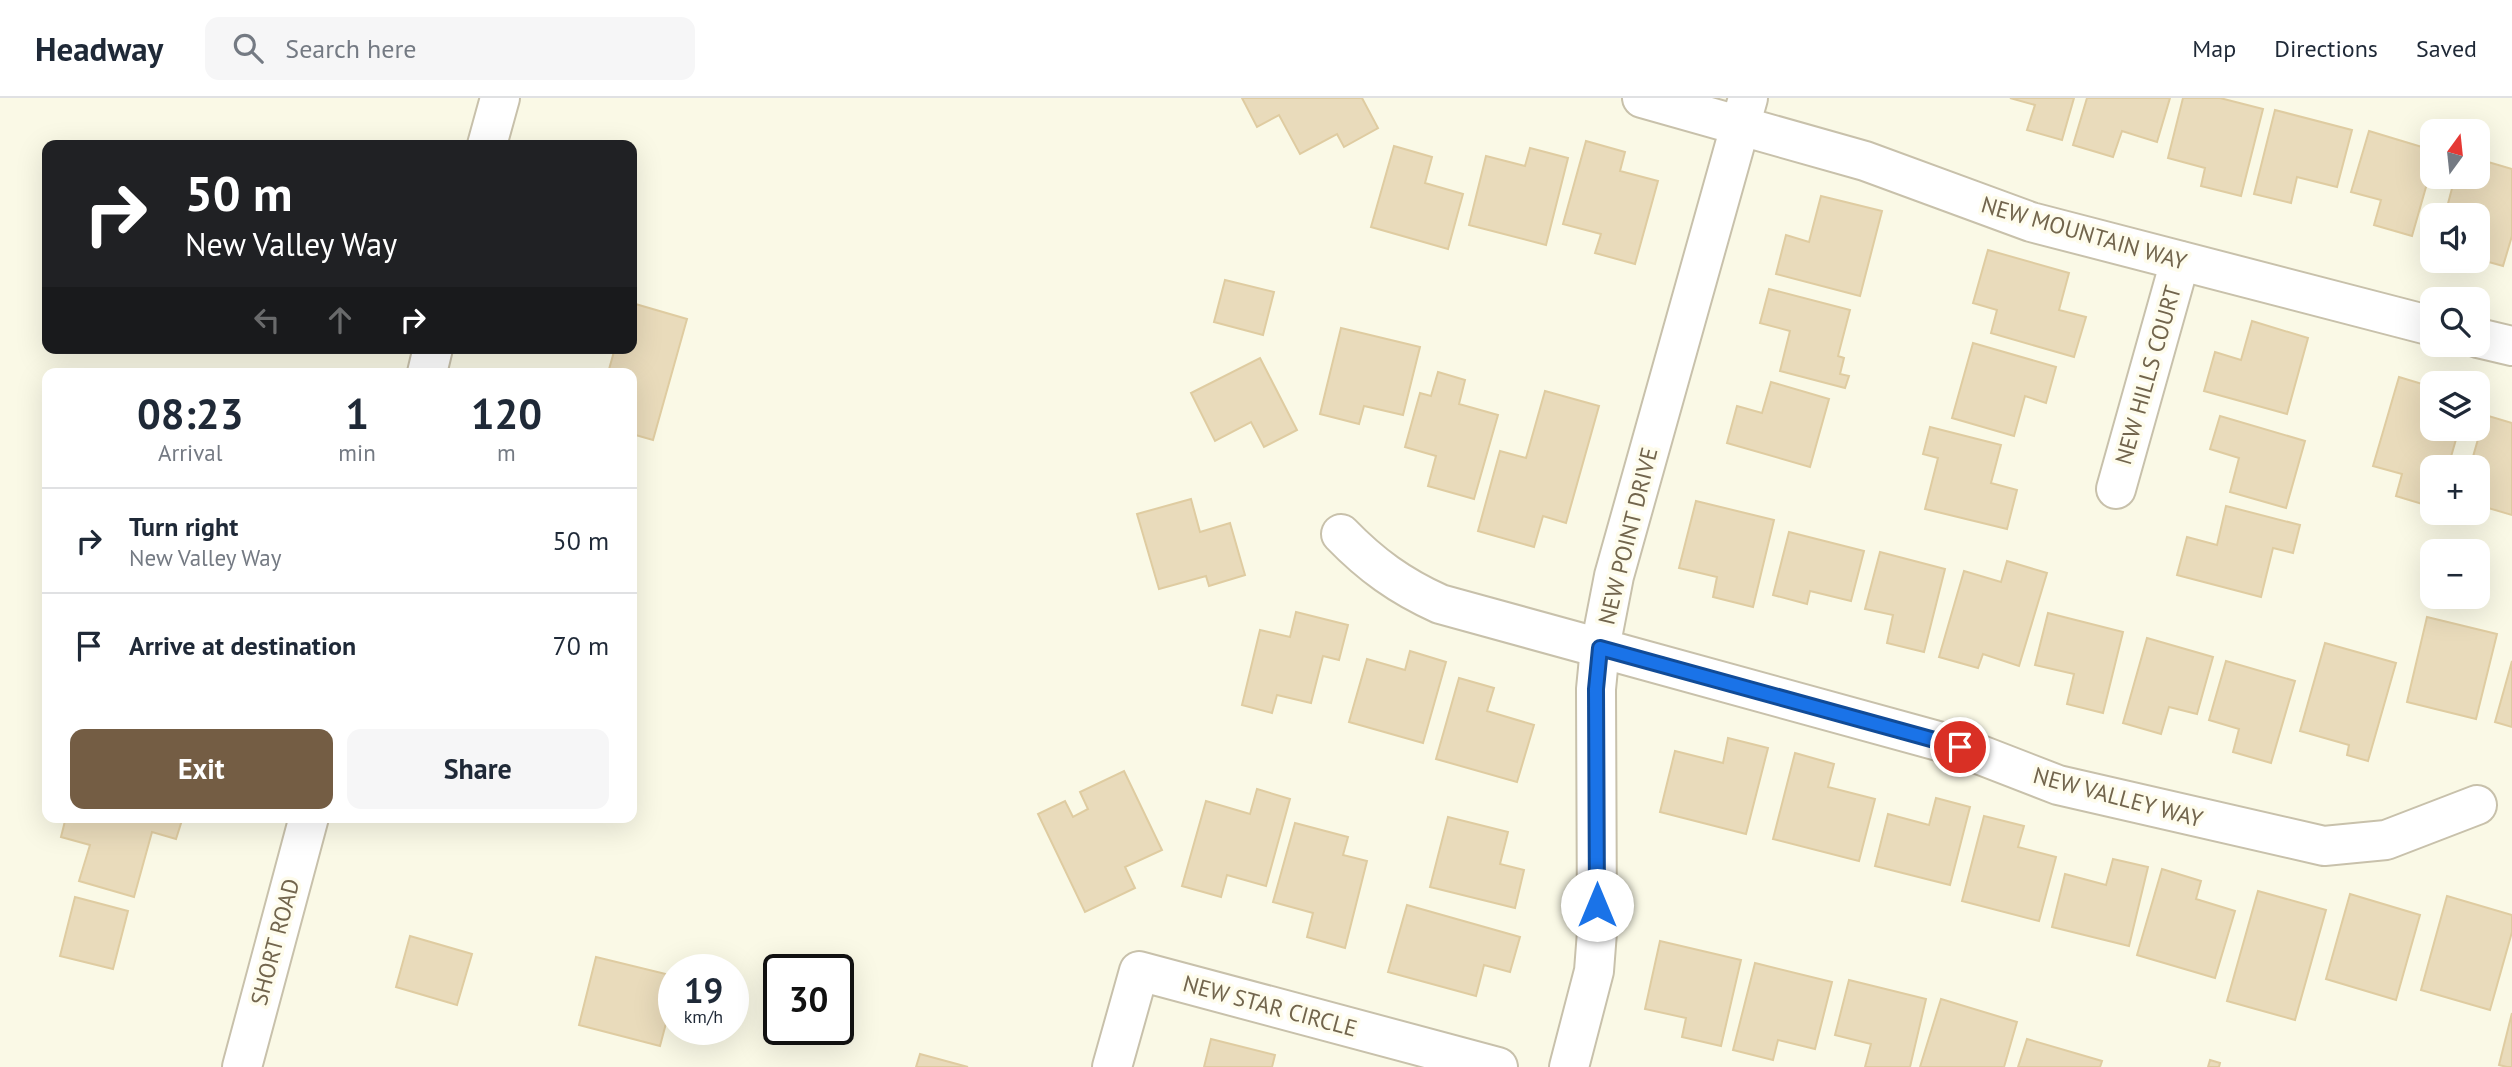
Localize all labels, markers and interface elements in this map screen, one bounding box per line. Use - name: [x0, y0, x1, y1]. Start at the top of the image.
- search box: [205, 17, 695, 80]
- text: Headway: [35, 27, 163, 70]
- icon: search: [229, 29, 267, 67]
- text: Search here: [285, 32, 416, 65]
- text: Map: [2192, 33, 2236, 64]
- text: Directions: [2274, 33, 2378, 64]
- text: Saved: [2416, 33, 2477, 64]
- north arrow: [2420, 119, 2490, 189]
- map controls: [2420, 119, 2490, 609]
- text: 50 m: [185, 161, 292, 225]
- icon: right: [70, 168, 161, 259]
- street label: NEW MOUNTAIN WAY: [1978, 189, 2190, 276]
- button: sound: [2420, 203, 2490, 273]
- text: New Valley Way: [185, 223, 397, 265]
- street label: NEW HILLS COURT: [2108, 282, 2187, 468]
- button: search: [2420, 287, 2490, 357]
- icon: left: [248, 301, 286, 339]
- icon: ahead: [321, 301, 359, 339]
- icon: right: [394, 301, 432, 339]
- button: layers: [2420, 371, 2490, 441]
- text: 08:23: [137, 386, 243, 441]
- text: 1: [345, 386, 369, 441]
- text: 120: [471, 386, 542, 441]
- text: Arrival: [158, 438, 222, 467]
- text: min: [338, 438, 376, 467]
- text: m: [497, 438, 516, 467]
- street label: NEW POINT DRIVE: [1591, 444, 1664, 627]
- button: +: [2420, 455, 2490, 525]
- text: Turn right: [129, 510, 238, 543]
- icon: right: [70, 522, 108, 560]
- text: 50 m: [553, 524, 609, 557]
- button: −: [2420, 539, 2490, 609]
- text: New Valley Way: [129, 543, 281, 572]
- icon: arrive: [70, 627, 108, 665]
- text: Arrive at destination: [129, 629, 356, 662]
- text: 70 m: [553, 629, 609, 662]
- pin: [1930, 717, 1990, 777]
- icon: arrive: [1941, 728, 1979, 766]
- button: Exit: [70, 729, 333, 809]
- button: Share: [347, 729, 609, 809]
- street label: NEW VALLEY WAY: [2030, 760, 2206, 833]
- position arrow: [1560, 868, 1634, 942]
- street label: SHORT ROAD: [244, 875, 305, 1008]
- speed limit sign: 30: [763, 954, 854, 1045]
- text: 19: [684, 967, 723, 1013]
- street label: NEW STAR CIRCLE: [1180, 968, 1360, 1043]
- text: km/h: [684, 1005, 723, 1028]

